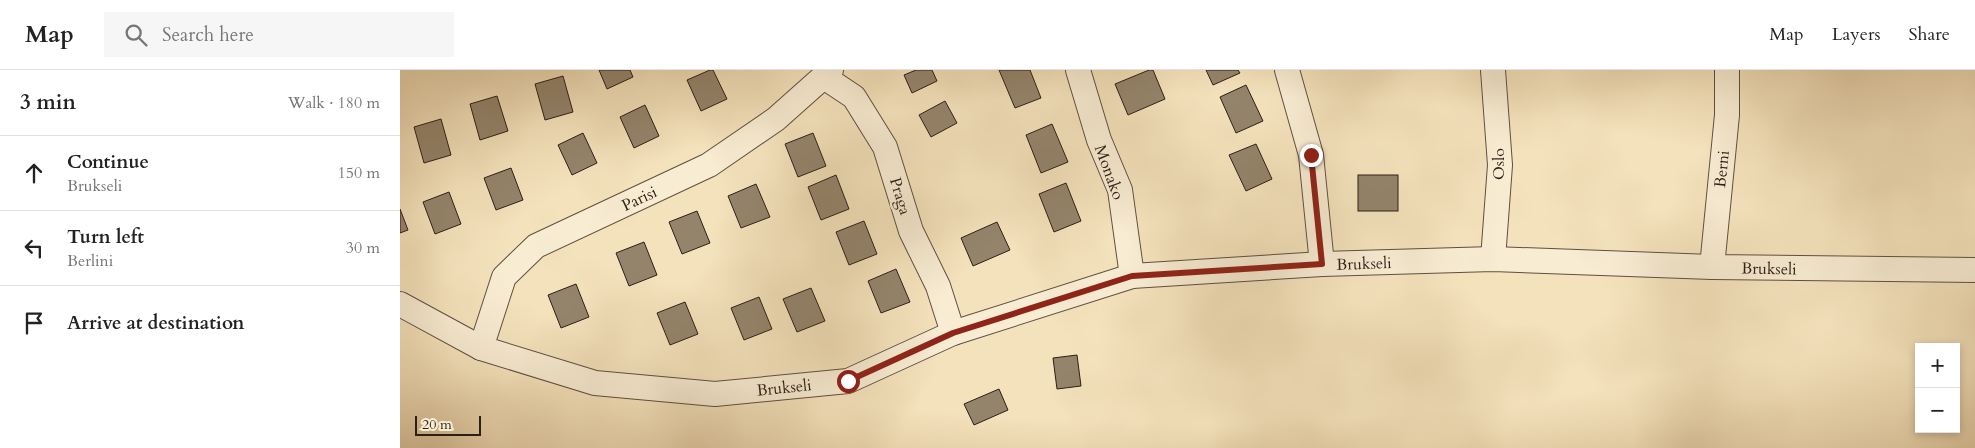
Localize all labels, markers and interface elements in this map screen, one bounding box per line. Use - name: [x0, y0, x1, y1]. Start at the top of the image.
- search box: [104, 12, 454, 57]
- text: Map: [25, 18, 74, 51]
- icon: search: [122, 21, 150, 49]
- text: Search here: [162, 22, 254, 48]
- text: Map: [1769, 22, 1804, 47]
- text: Layers: [1832, 22, 1881, 47]
- text: Share: [1909, 22, 1950, 47]
- text: 3 min: [20, 88, 76, 117]
- text: Walk · 180 m: [288, 92, 380, 114]
- street label: Monako: [1089, 142, 1129, 203]
- route end: [1300, 144, 1323, 167]
- street label: Oslo: [1488, 148, 1510, 180]
- text: Continue: [67, 149, 149, 175]
- street label: Berni: [1709, 149, 1735, 189]
- icon: ahead: [20, 159, 48, 187]
- text: 150 m: [338, 162, 380, 184]
- text: Brukseli: [67, 175, 122, 197]
- street label: Praga: [884, 175, 916, 218]
- street label: Parisi: [618, 181, 661, 217]
- text: Turn left: [67, 224, 144, 250]
- icon: left: [20, 234, 48, 262]
- text: 30 m: [346, 237, 380, 259]
- text: Berlini: [67, 250, 113, 272]
- street label: Brukseli: [1336, 252, 1393, 276]
- street label: Brukseli: [1741, 258, 1797, 280]
- icon: arrive: [20, 309, 48, 337]
- text: Arrive at destination: [67, 310, 244, 336]
- map controls: [1915, 343, 1960, 433]
- button: +: [1915, 343, 1960, 388]
- route start: [837, 370, 860, 393]
- street label: Brukseli: [755, 374, 813, 402]
- button: −: [1915, 388, 1960, 433]
- scale bar: [415, 413, 481, 436]
- text: 20 m: [422, 415, 452, 434]

